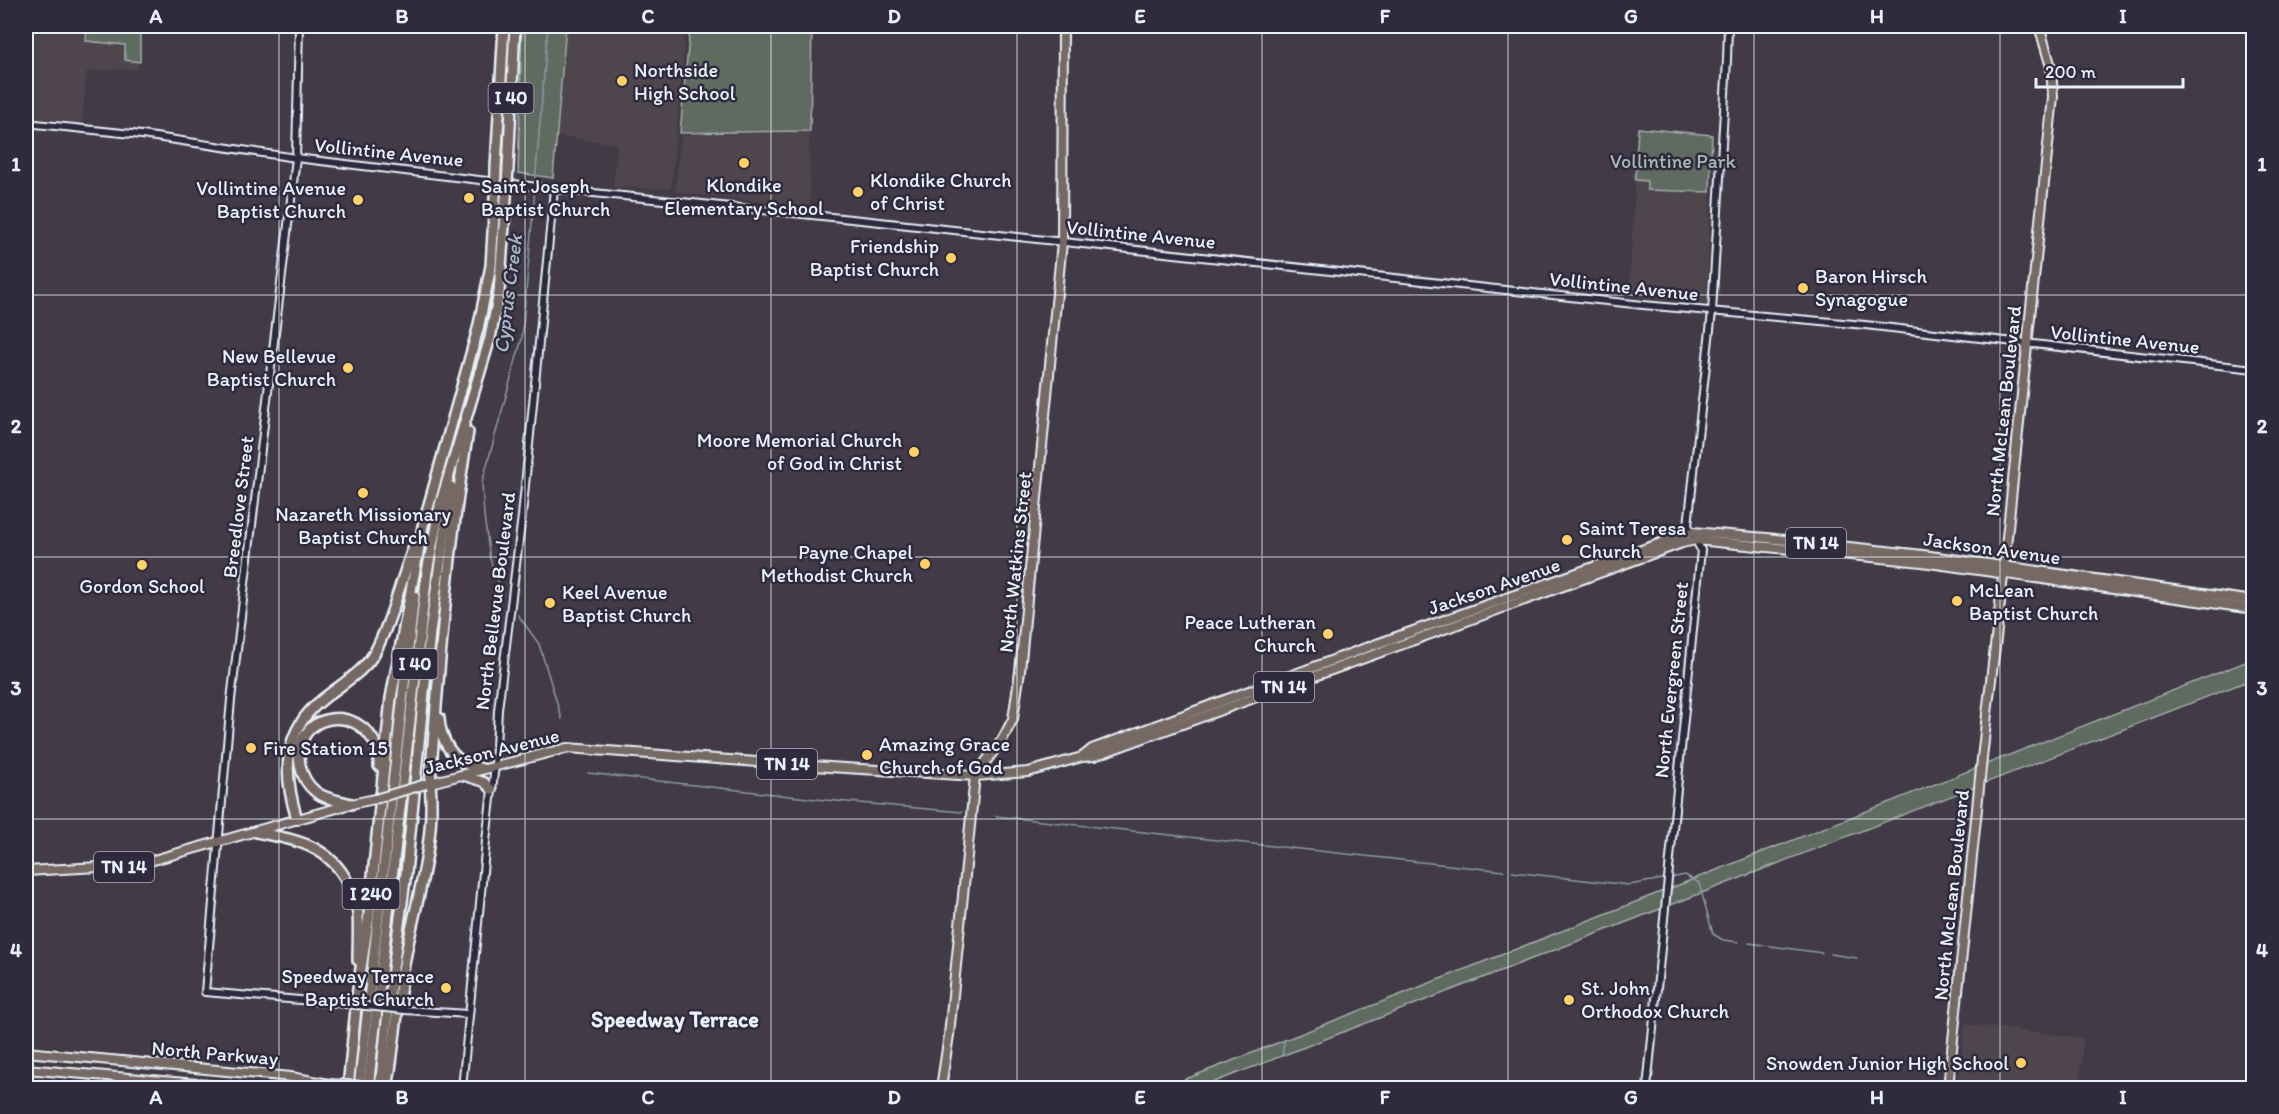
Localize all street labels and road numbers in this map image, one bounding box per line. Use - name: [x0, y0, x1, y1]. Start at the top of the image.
- road number: I 40: [488, 83, 534, 113]
- street label: Vollintine Avenue: [313, 132, 465, 172]
- street label: Vollintine Avenue: [1065, 214, 1217, 254]
- street label: Vollintine Avenue: [1548, 266, 1700, 306]
- street label: North McLean Boulevard: [1980, 304, 2026, 518]
- street label: Vollintine Avenue: [2049, 319, 2201, 359]
- street label: Breedlove Street: [217, 435, 259, 579]
- street label: North Watkins Street: [994, 470, 1036, 654]
- street label: North Bellevue Boulevard: [470, 491, 520, 711]
- street label: Jackson Avenue: [1922, 527, 2062, 569]
- road number: TN 14: [1786, 528, 1846, 558]
- street label: Jackson Avenue: [1425, 552, 1563, 620]
- street label: North Evergreen Street: [1649, 580, 1693, 779]
- road number: I 40: [392, 649, 438, 679]
- road number: TN 14: [1254, 672, 1314, 702]
- street label: Jackson Avenue: [422, 723, 562, 779]
- road number: TN 14: [757, 749, 817, 779]
- street label: North McLean Boulevard: [1928, 788, 1974, 1002]
- road number: TN 14: [94, 852, 154, 882]
- road number: I 240: [342, 879, 400, 909]
- street label: North Parkway: [151, 1036, 280, 1071]

